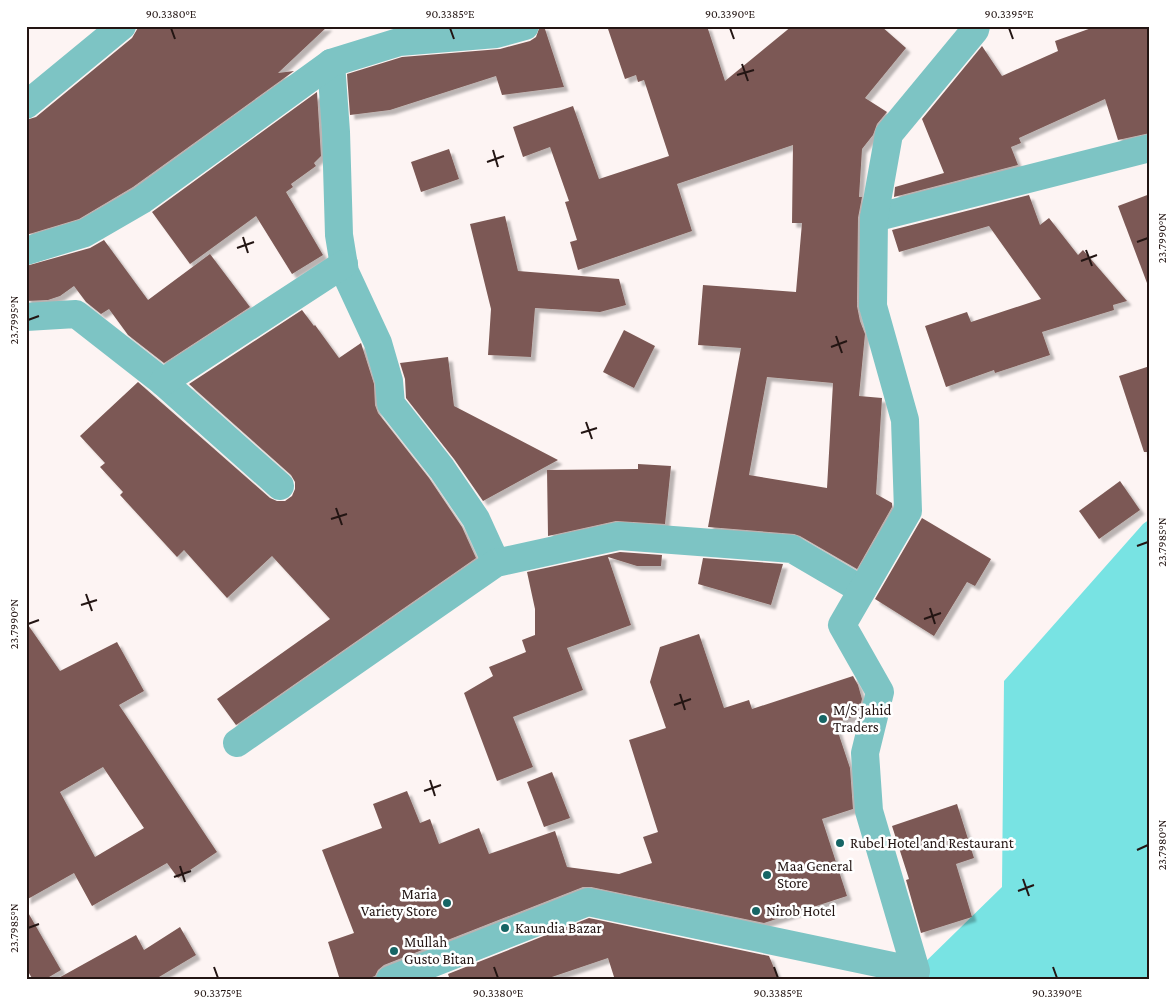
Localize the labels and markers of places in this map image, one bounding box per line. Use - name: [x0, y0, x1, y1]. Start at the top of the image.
- place label: M/S Jahid Traders: [833, 702, 891, 735]
- marker: M/S Jahid Traders: [817, 713, 829, 725]
- place label: Rubel Hotel and Restaurant: [850, 835, 1015, 851]
- marker: Rubel Hotel and Restaurant: [834, 837, 846, 849]
- place label: Maa General Store: [777, 858, 853, 891]
- marker: Maa General Store: [761, 869, 773, 881]
- place label: Maria Variety Store: [361, 886, 437, 920]
- marker: Maria Variety Store: [441, 897, 453, 909]
- place label: Nirob Hotel: [766, 903, 836, 919]
- marker: Nirob Hotel: [750, 905, 762, 917]
- place label: Kaundia Bazar: [515, 920, 602, 936]
- marker: Kaundia Bazar: [499, 922, 511, 934]
- place label: Mullah Gusto Bitan: [404, 934, 474, 967]
- marker: Mullah Gusto Bitan: [388, 945, 400, 957]

